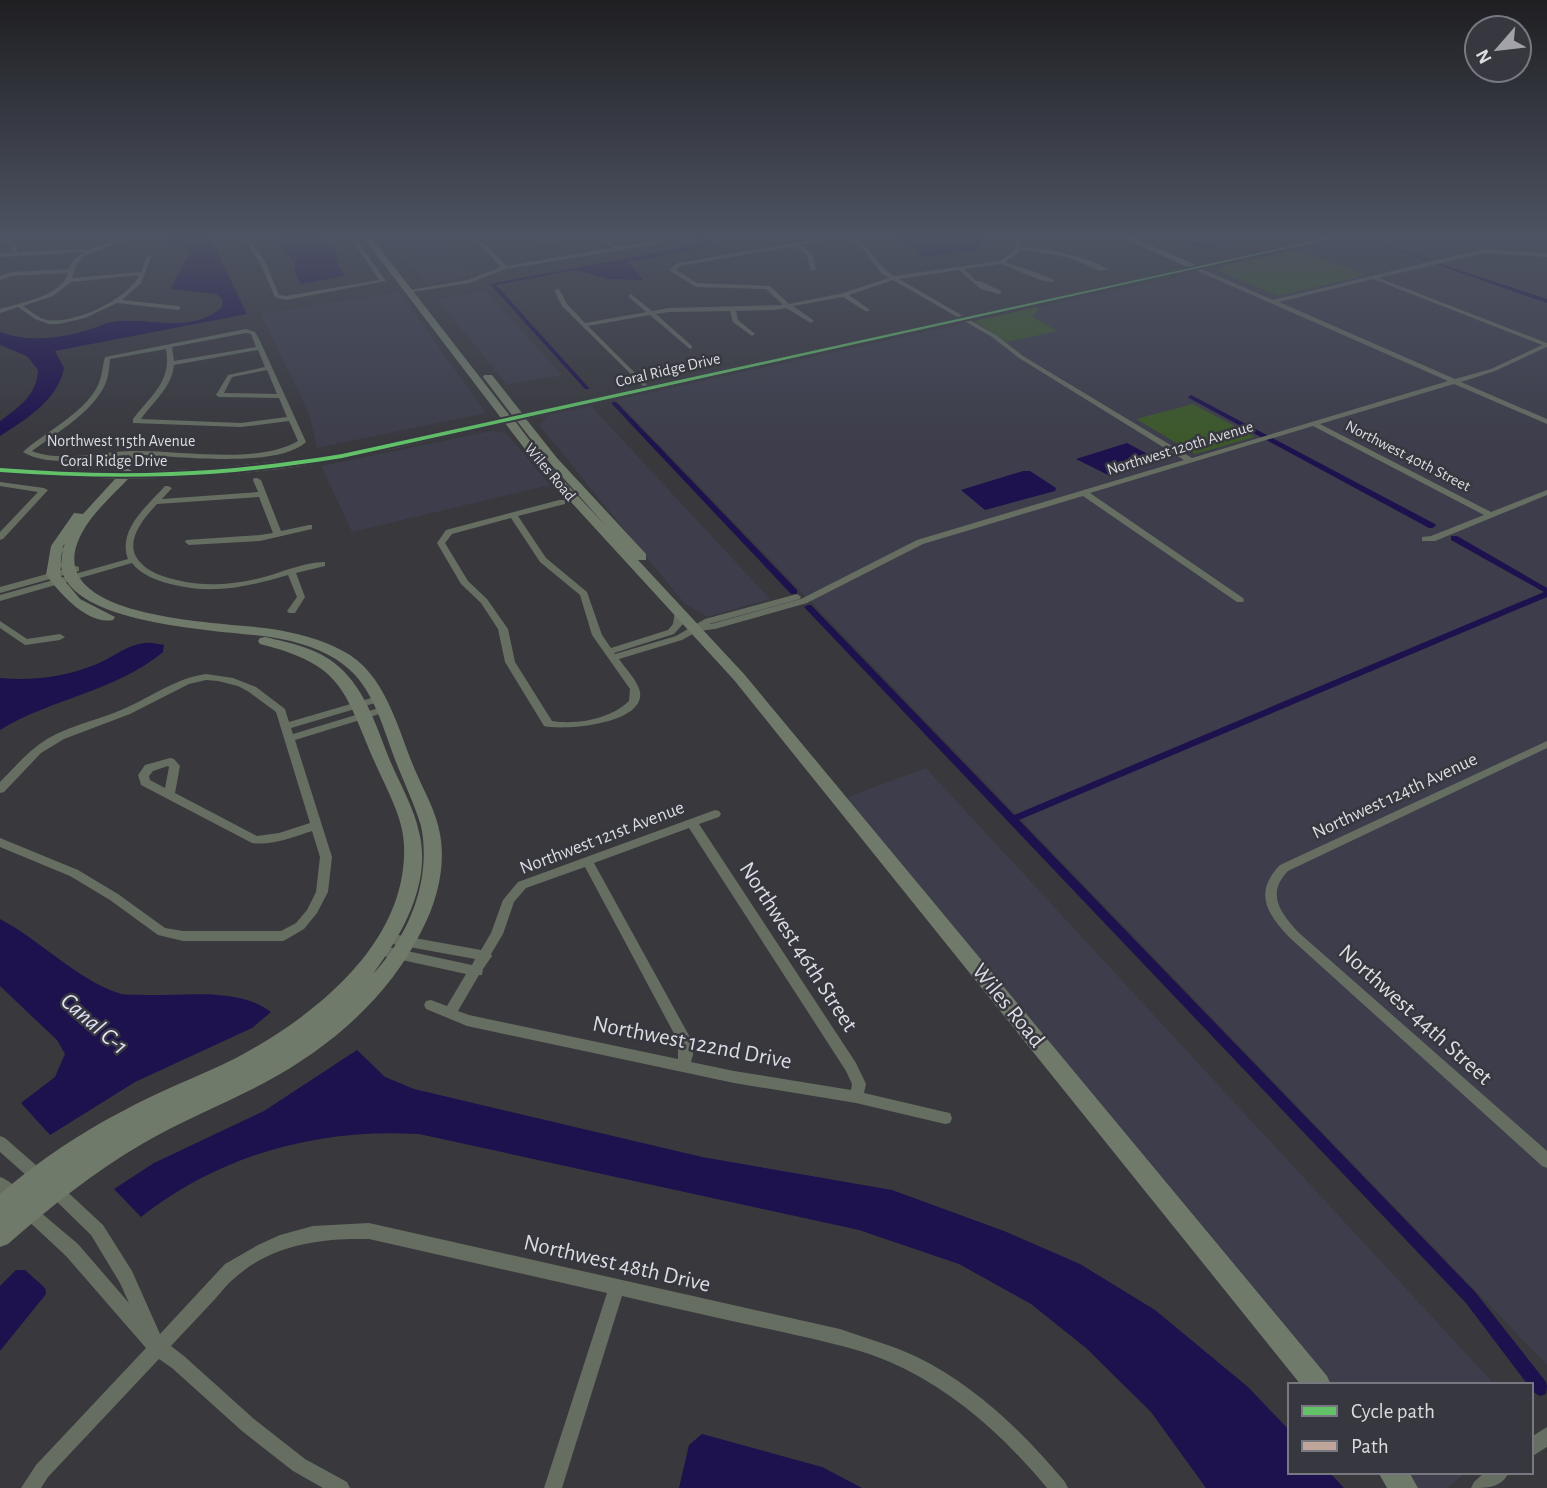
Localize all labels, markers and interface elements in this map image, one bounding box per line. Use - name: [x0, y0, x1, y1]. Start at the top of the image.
- north arrow: [1463, 14, 1533, 84]
- text: N: [1473, 46, 1496, 67]
- street label: Coral Ridge Drive: [614, 350, 722, 390]
- street label: Northwest 120th Avenue: [1105, 418, 1255, 478]
- street label: Northwest 40th Street: [1343, 418, 1473, 494]
- street label: Northwest 115th Avenue: [47, 433, 195, 449]
- street label: Wiles Road: [521, 440, 579, 504]
- street label: Coral Ridge Drive: [61, 453, 167, 469]
- street label: Northwest 124th Avenue: [1310, 749, 1480, 843]
- street label: Northwest 121st Avenue: [517, 798, 687, 878]
- street label: Northwest 46th Street: [735, 858, 862, 1036]
- street label: Northwest 44th Street: [1334, 940, 1497, 1090]
- street label: Wiles Road: [967, 960, 1049, 1052]
- water label: Canal C-1: [56, 989, 132, 1059]
- street label: Northwest 122nd Drive: [591, 1012, 793, 1074]
- street label: Northwest 48th Drive: [521, 1231, 713, 1297]
- legend: [1288, 1383, 1533, 1474]
- text: Cycle path: [1351, 1401, 1435, 1422]
- text: Path: [1351, 1436, 1389, 1457]

